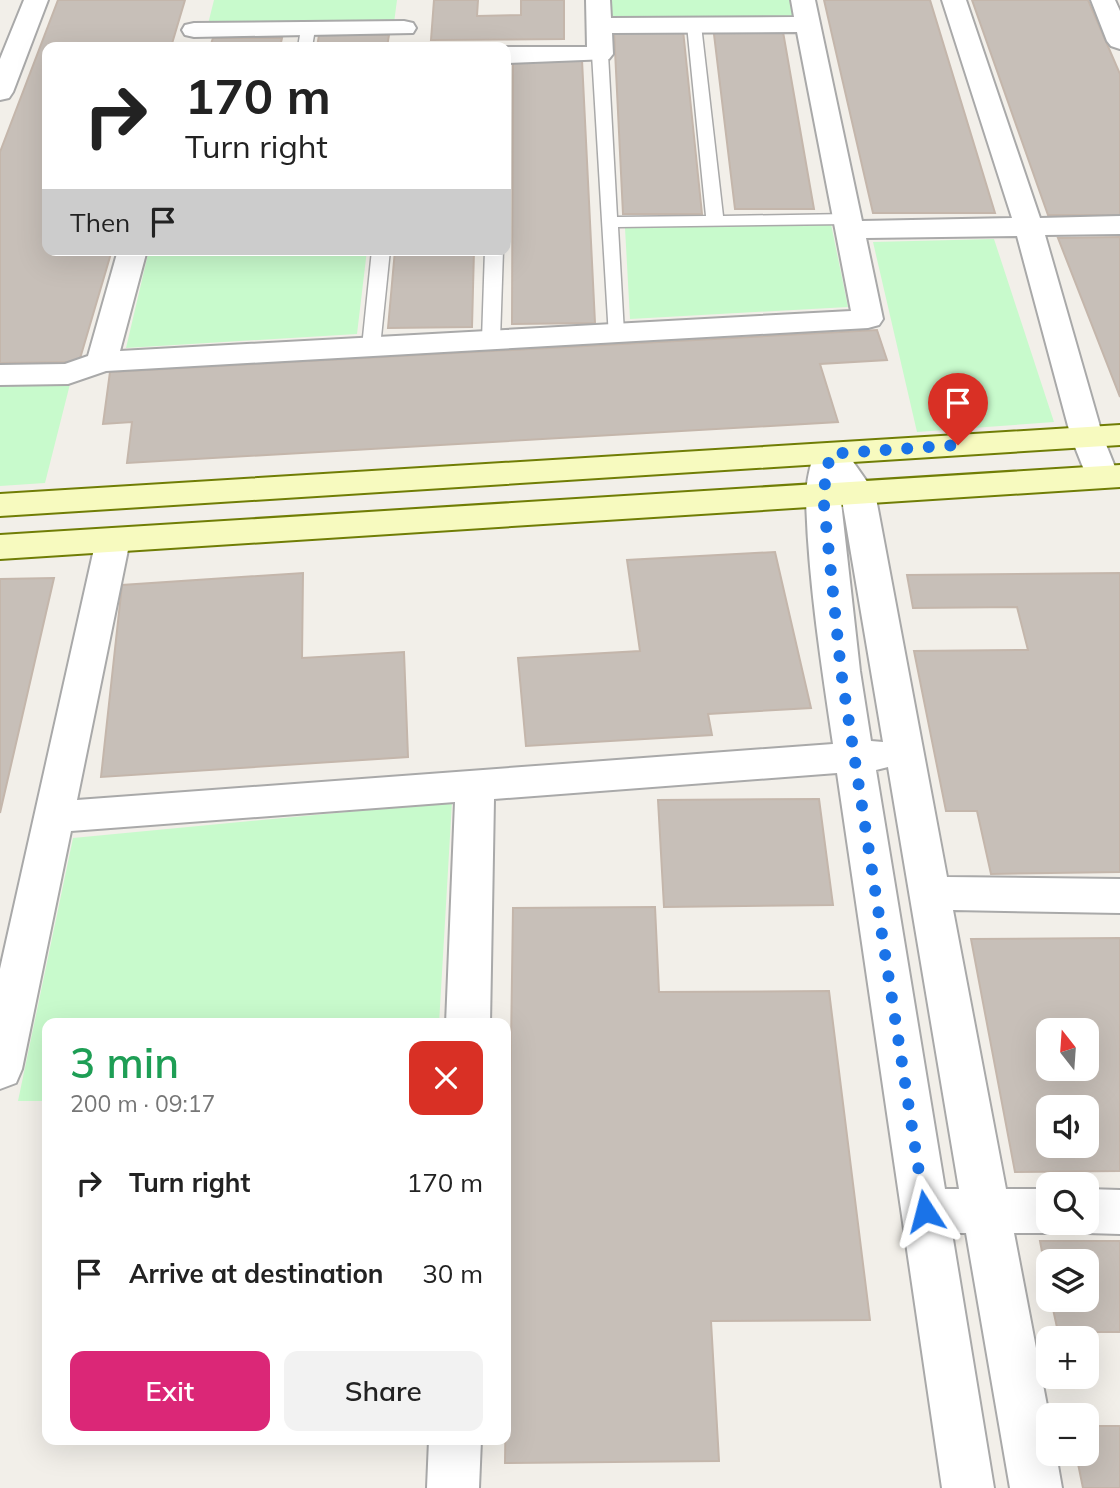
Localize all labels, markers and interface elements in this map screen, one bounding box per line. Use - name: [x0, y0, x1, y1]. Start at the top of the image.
- text: 170 m: [185, 65, 331, 126]
- icon: right: [70, 70, 161, 161]
- text: Turn right: [185, 126, 328, 166]
- icon: arrive: [144, 203, 182, 241]
- text: Then: [70, 206, 130, 239]
- pin: [928, 373, 988, 445]
- icon: arrive: [939, 384, 977, 422]
- north arrow: [1036, 1018, 1099, 1082]
- map controls: [1036, 1018, 1099, 1466]
- text: 3 min: [70, 1036, 179, 1089]
- button: close: [409, 1041, 483, 1115]
- text: 200 m · 09:17: [70, 1089, 215, 1118]
- button: sound: [1036, 1095, 1099, 1158]
- icon: right: [70, 1164, 108, 1202]
- text: Turn right: [129, 1166, 250, 1199]
- text: 170 m: [407, 1166, 483, 1199]
- button: search: [1036, 1172, 1099, 1235]
- position arrow: [888, 1174, 962, 1248]
- button: layers: [1036, 1249, 1099, 1312]
- icon: arrive: [70, 1255, 108, 1293]
- text: Arrive at destination: [129, 1257, 384, 1290]
- text: 30 m: [422, 1257, 483, 1290]
- button: +: [1036, 1326, 1099, 1389]
- button: Exit: [70, 1351, 270, 1431]
- button: Share: [284, 1351, 483, 1431]
- button: −: [1036, 1403, 1099, 1466]

